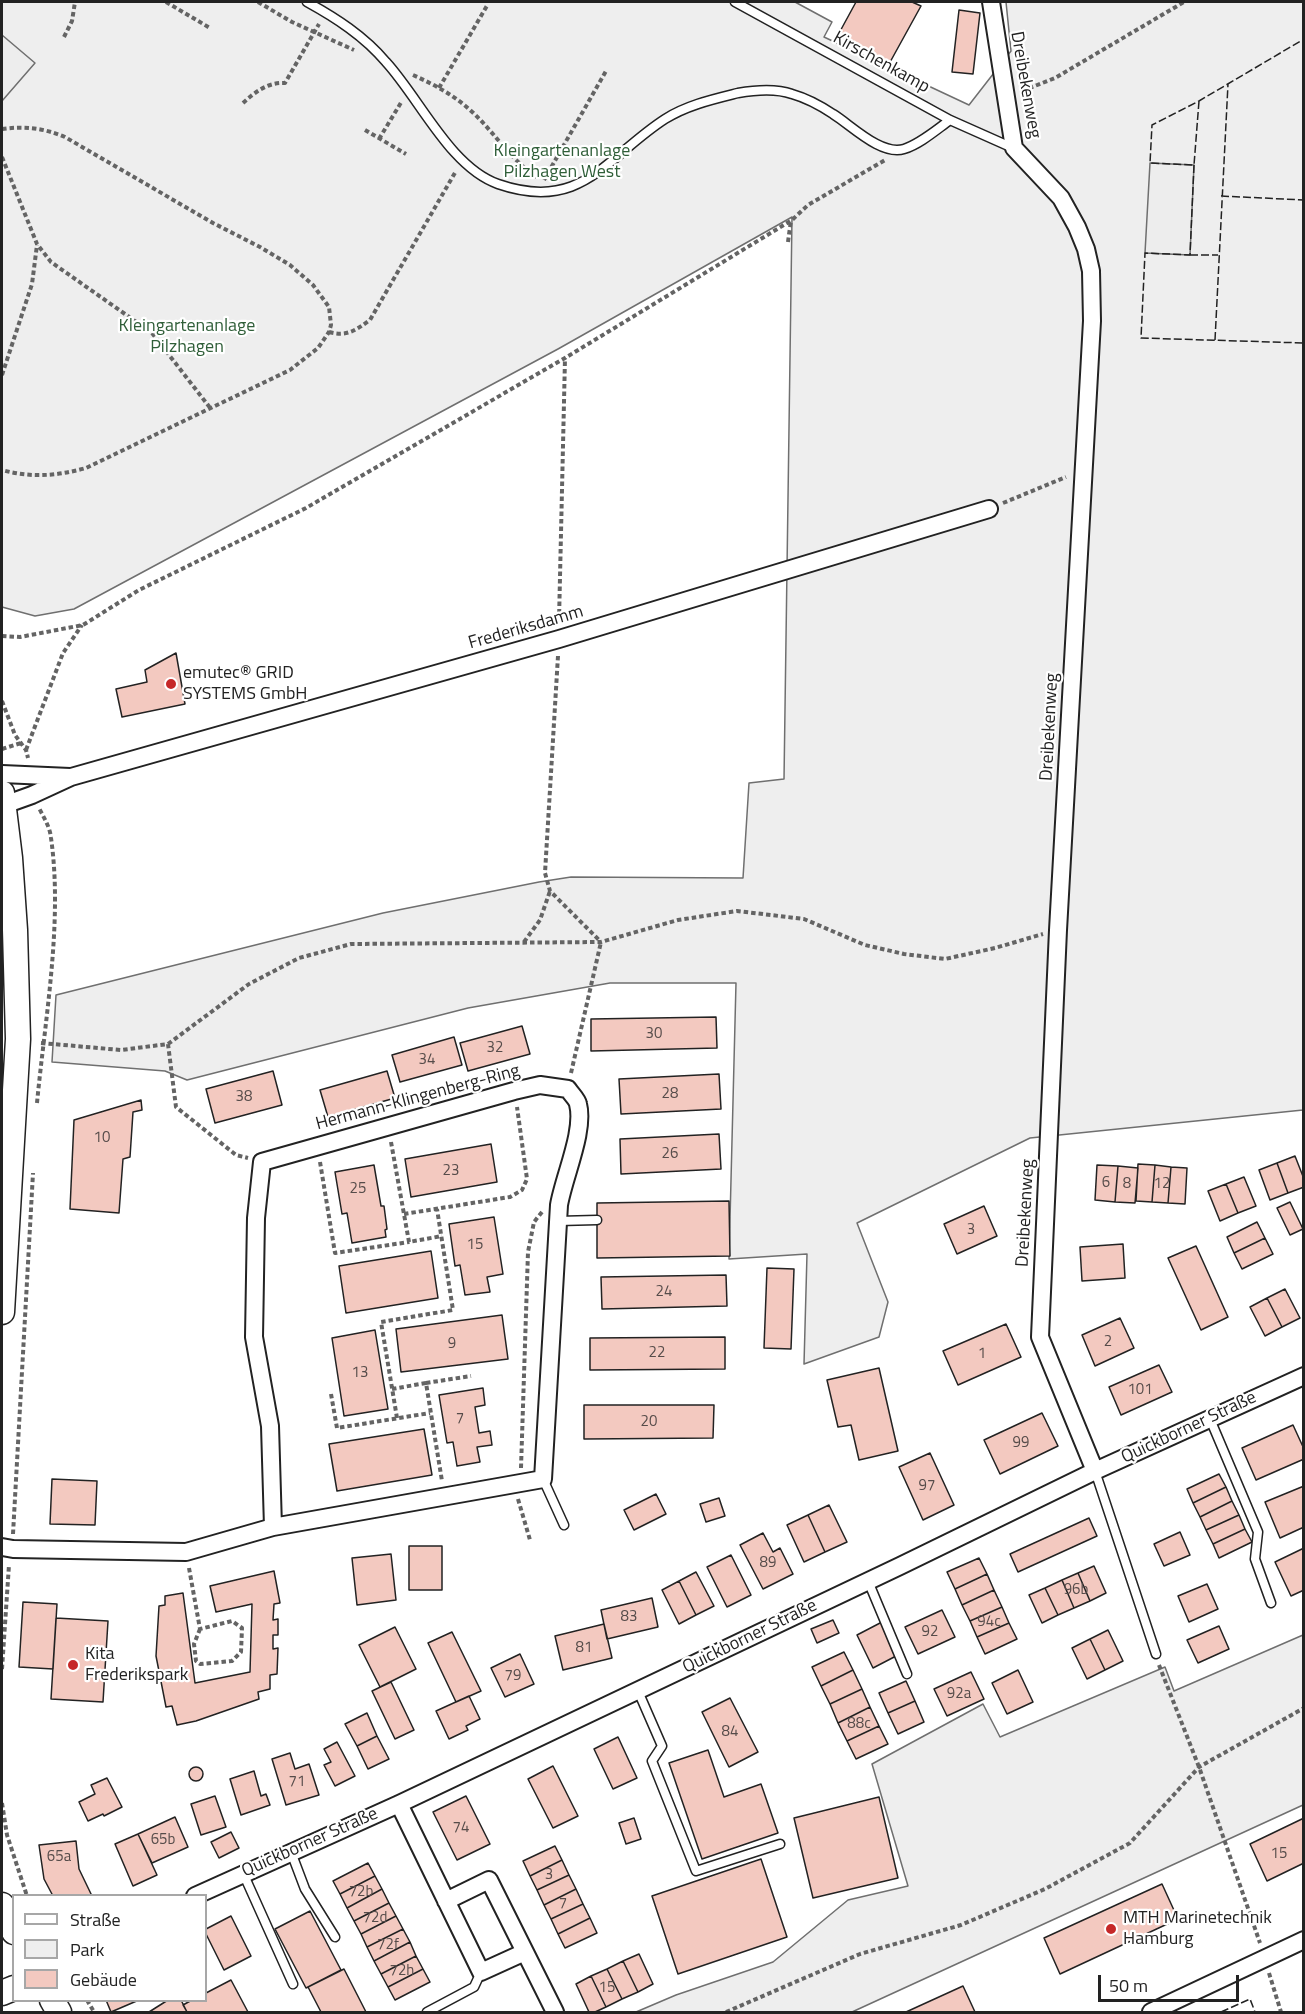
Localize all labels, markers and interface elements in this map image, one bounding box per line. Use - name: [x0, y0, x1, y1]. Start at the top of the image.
- street label: Kirschenkamp: [829, 28, 933, 98]
- street label: Dreibekenweg: [1005, 30, 1045, 140]
- park label: Kleingartenanlage Pilzhagen West: [494, 141, 630, 184]
- park label: Kleingartenanlage Pilzhagen: [119, 316, 255, 358]
- street label: Frederiksdamm: [466, 601, 586, 655]
- place label: emutec® GRID SYSTEMS GmbH: [183, 663, 308, 706]
- street label: Dreibekenweg: [1036, 672, 1064, 782]
- marker: emutec® GRID SYSTEMS GmbH: [164, 677, 178, 691]
- house number: 30: [646, 1025, 662, 1043]
- house number: 32: [487, 1039, 503, 1057]
- house number: 34: [419, 1051, 435, 1069]
- street label: Hermann-Klingenberg-Ring: [314, 1060, 522, 1136]
- house number: 28: [662, 1085, 678, 1103]
- house number: 38: [236, 1088, 252, 1106]
- house number: 10: [94, 1129, 110, 1147]
- house number: 26: [662, 1145, 678, 1163]
- street label: Dreibekenweg: [1012, 1158, 1040, 1268]
- house number: 23: [443, 1162, 459, 1180]
- house number: 6: [1102, 1174, 1110, 1192]
- house number: 8: [1123, 1175, 1131, 1193]
- house number: 12: [1154, 1175, 1170, 1193]
- house number: 25: [350, 1180, 366, 1198]
- house number: 3: [967, 1221, 975, 1239]
- house number: 15: [467, 1236, 483, 1254]
- house number: 24: [656, 1283, 672, 1301]
- house number: 2: [1104, 1333, 1112, 1351]
- house number: 9: [448, 1335, 456, 1353]
- house number: 22: [649, 1344, 665, 1362]
- house number: 1: [978, 1345, 986, 1363]
- house number: 13: [352, 1364, 368, 1382]
- house number: 101: [1127, 1381, 1153, 1399]
- street label: Quickborner Straße: [1118, 1387, 1260, 1469]
- house number: 7: [456, 1410, 464, 1428]
- house number: 20: [641, 1413, 657, 1431]
- house number: 99: [1013, 1434, 1029, 1452]
- house number: 97: [919, 1477, 935, 1495]
- house number: 89: [760, 1554, 776, 1572]
- house number: 96b: [1064, 1581, 1088, 1599]
- street label: Quickborner Straße: [679, 1595, 821, 1679]
- house number: 83: [621, 1608, 637, 1626]
- house number: 94c: [977, 1613, 1001, 1631]
- house number: 92: [922, 1623, 938, 1641]
- house number: 81: [576, 1639, 592, 1657]
- place label: Kita Frederikspark: [85, 1644, 188, 1686]
- marker: Kita Frederikspark: [66, 1658, 80, 1672]
- house number: 79: [505, 1667, 521, 1685]
- house number: 92a: [947, 1685, 971, 1703]
- house number: 88c: [847, 1715, 871, 1733]
- house number: 84: [722, 1723, 738, 1741]
- house number: 71: [289, 1773, 305, 1791]
- street label: Quickborner Straße: [239, 1803, 381, 1883]
- house number: 74: [453, 1819, 469, 1837]
- house number: 65b: [151, 1831, 175, 1849]
- house number: 15: [1271, 1845, 1287, 1863]
- house number: 65a: [47, 1848, 71, 1866]
- house number: 3: [545, 1866, 553, 1884]
- house number: 72b: [349, 1883, 373, 1901]
- legend: [12, 1894, 207, 2002]
- house number: 7: [559, 1895, 567, 1913]
- text: Straße: [70, 1906, 121, 1933]
- place label: MTH Marinetechnik Hamburg: [1123, 1908, 1272, 1950]
- house number: 72d: [363, 1909, 387, 1927]
- marker: MTH Marinetechnik Hamburg: [1104, 1922, 1118, 1936]
- text: Park: [70, 1936, 104, 1963]
- house number: 72f: [377, 1936, 399, 1954]
- house number: 72h: [390, 1962, 414, 1980]
- scale bar: [1101, 1963, 1242, 2001]
- text: Gebäude: [70, 1966, 137, 1993]
- text: 50 m: [1109, 1972, 1148, 1999]
- house number: 15: [599, 1979, 615, 1997]

